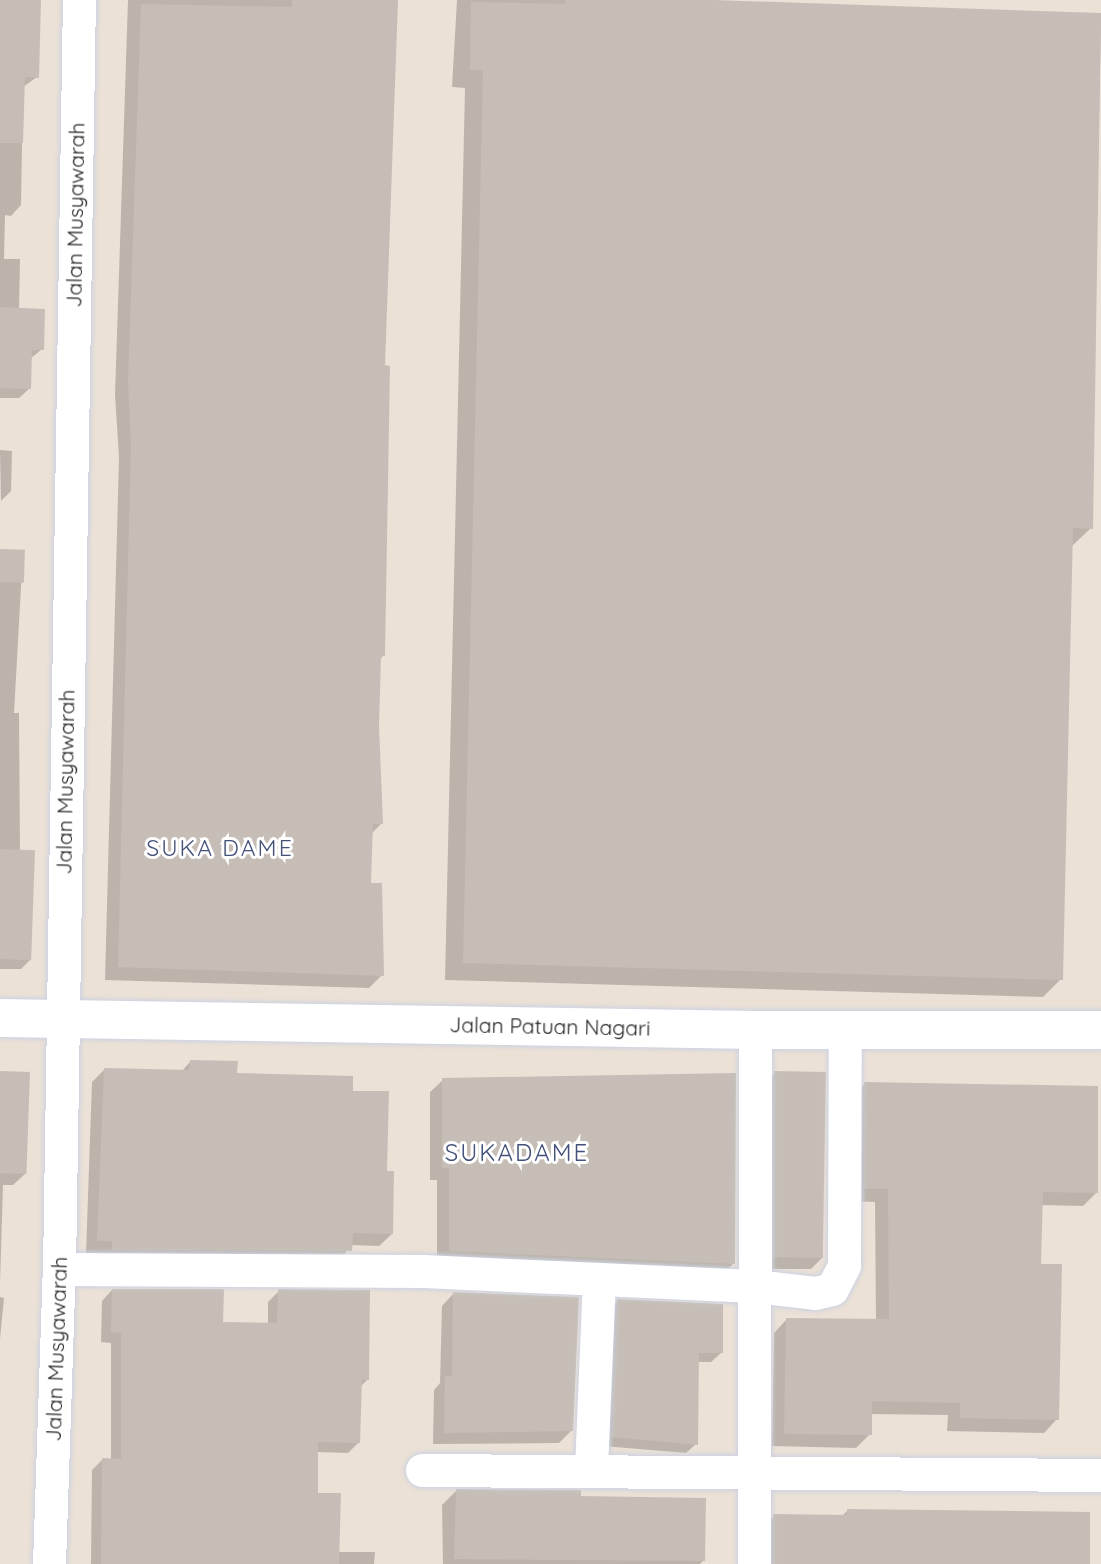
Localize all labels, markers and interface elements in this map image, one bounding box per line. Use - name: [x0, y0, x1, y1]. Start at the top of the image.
- street label: Jalan Musyawarah: [61, 122, 89, 308]
- street label: Jalan Musyawarah: [51, 689, 79, 875]
- district label: SUKA DAME: [147, 834, 293, 862]
- street label: Jalan Patuan Nagari: [449, 1012, 651, 1040]
- district label: SUKADAME: [446, 1139, 588, 1167]
- street label: Jalan Musyawarah: [40, 1256, 72, 1442]

